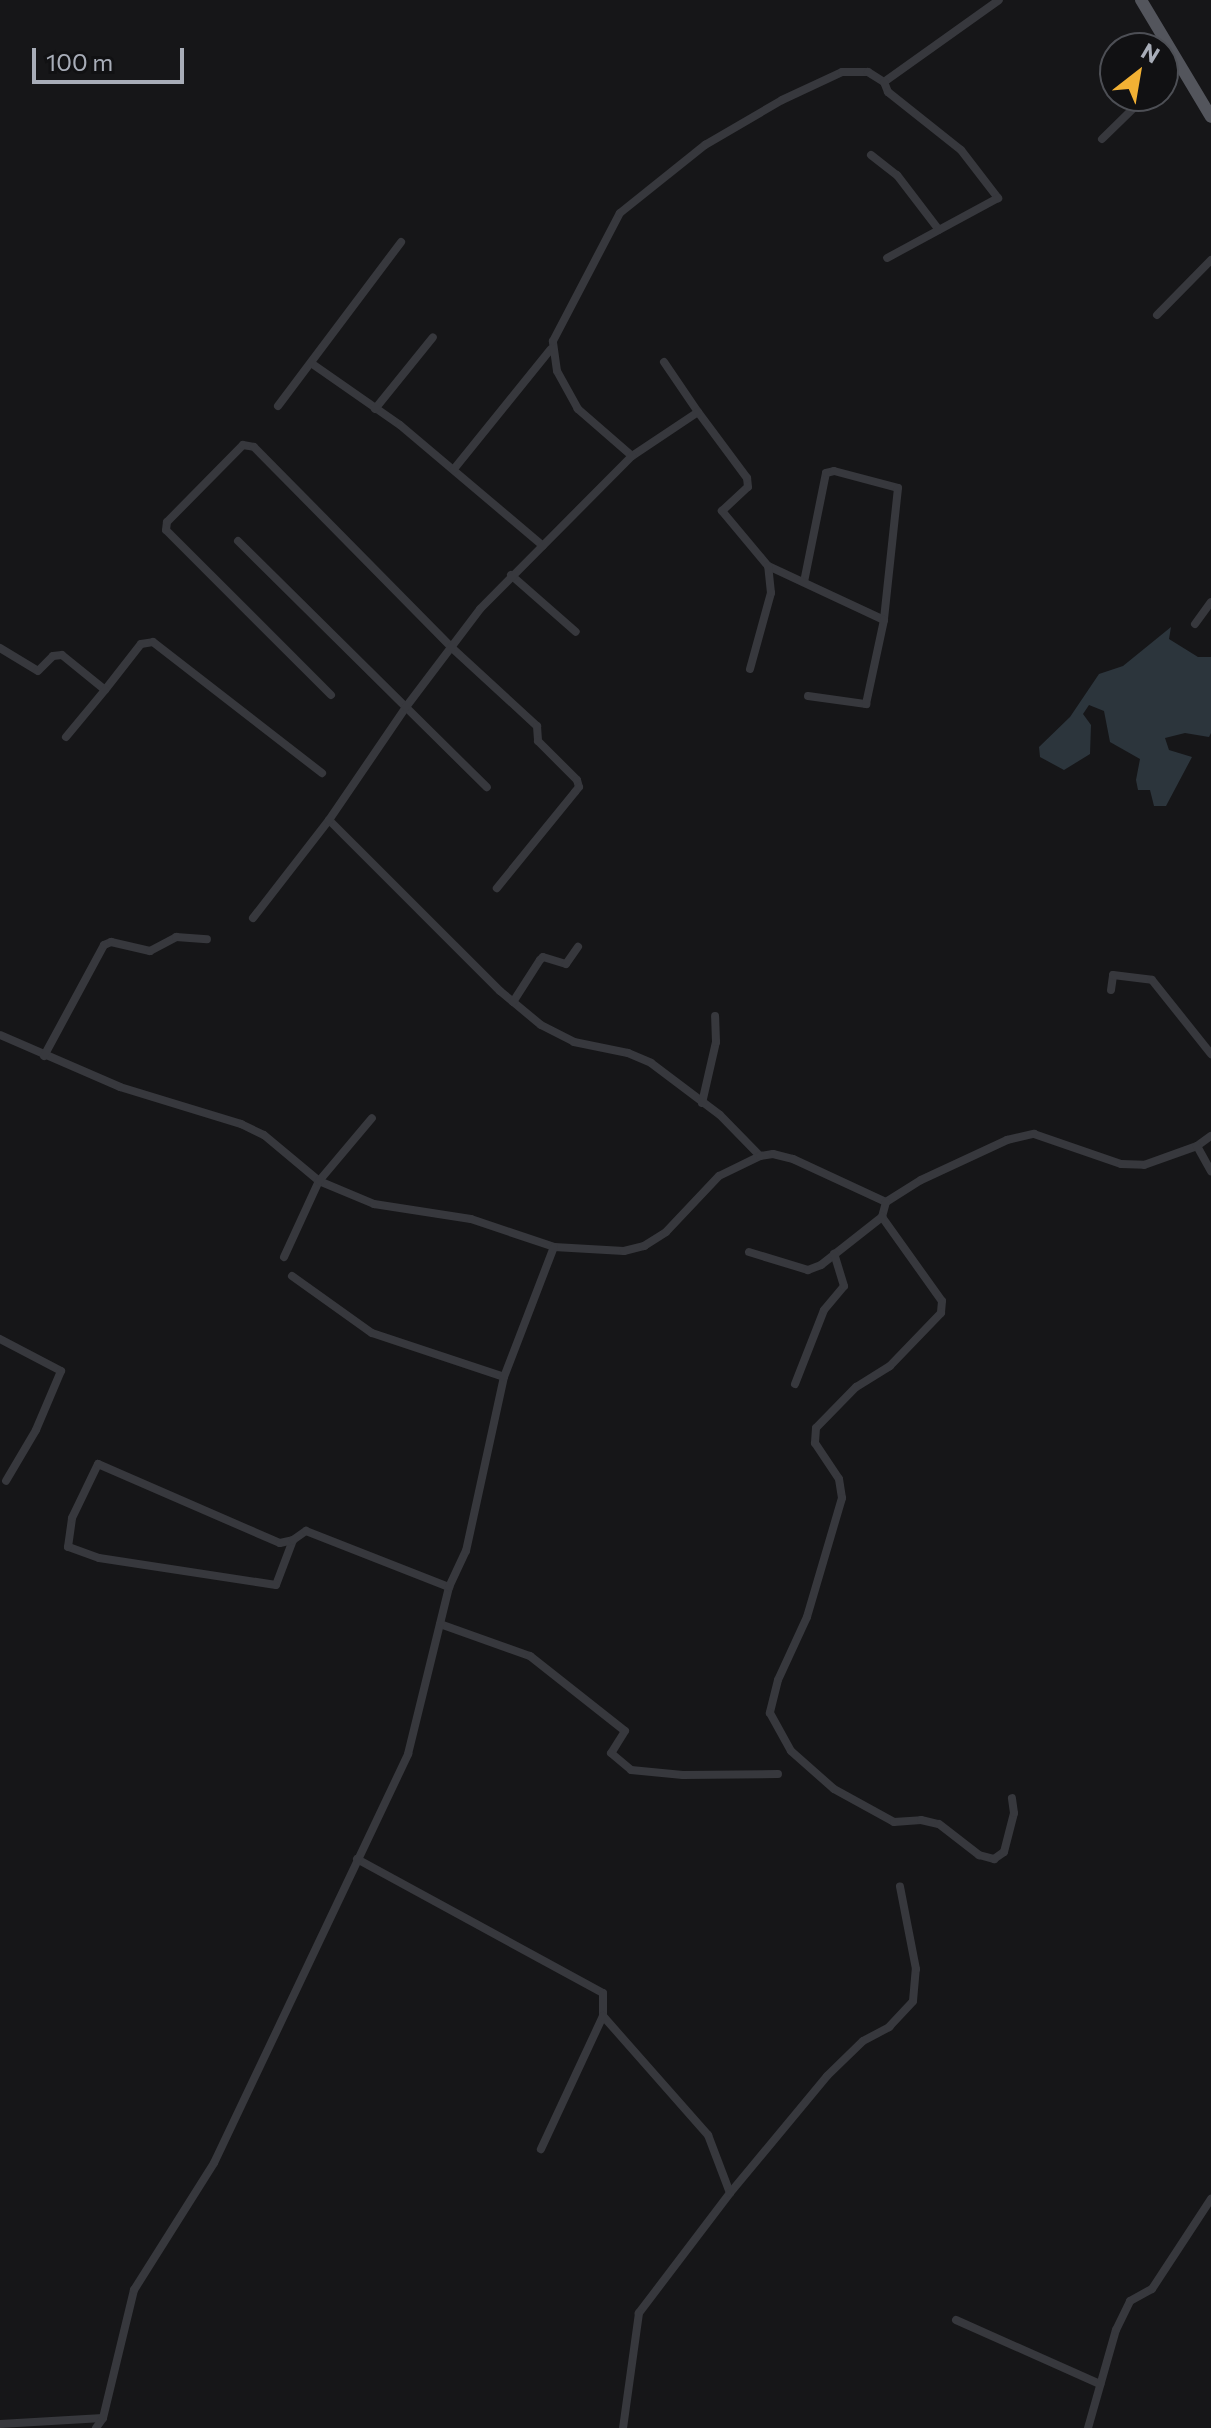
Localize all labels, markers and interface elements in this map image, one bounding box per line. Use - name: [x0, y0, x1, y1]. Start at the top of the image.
- scale bar: [36, 32, 188, 82]
- north arrow: [1099, 32, 1179, 112]
- text: N: [1137, 37, 1165, 69]
- text: 100 m: [46, 47, 113, 76]

